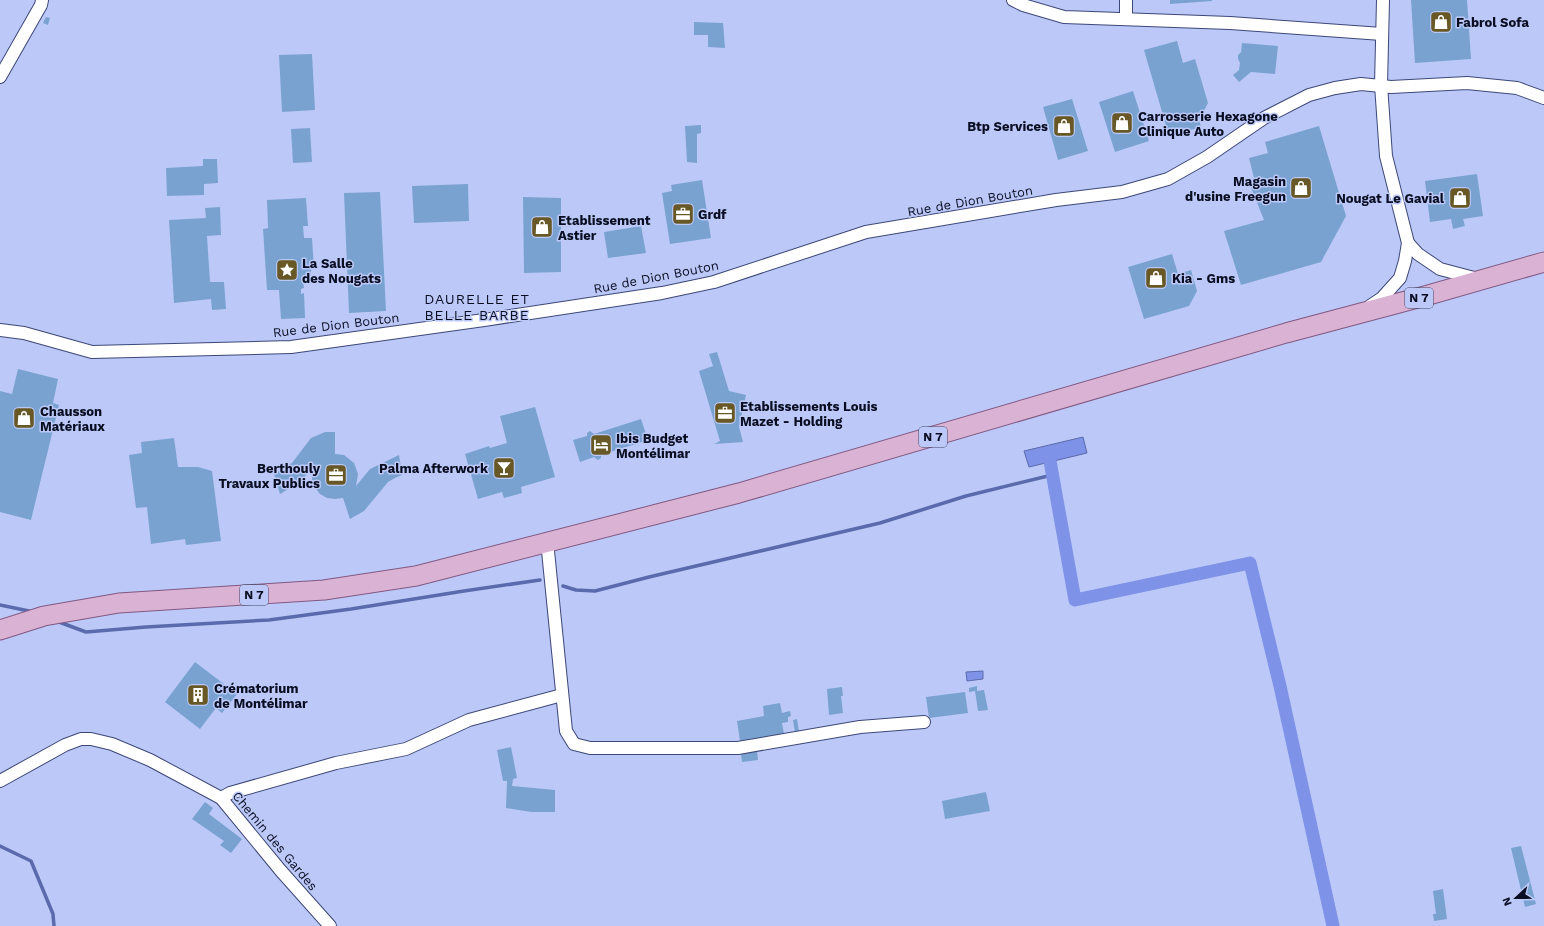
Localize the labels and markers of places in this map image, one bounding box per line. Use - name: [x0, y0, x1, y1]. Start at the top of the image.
- shop icon: Fabrol Sofa: [1428, 9, 1454, 35]
- place label: Fabrol Sofa: [1456, 15, 1529, 30]
- place label: Carrosserie Hexagone Clinique Auto: [1138, 109, 1278, 139]
- shop icon: Carrosserie Hexagone Clinique Auto: [1109, 110, 1135, 136]
- shop icon: Btp Services: [1051, 113, 1077, 139]
- place label: Btp Services: [967, 119, 1048, 134]
- place label: Magasin d'usine Freegun: [1185, 174, 1286, 204]
- shop icon: Magasin d'usine Freegun: [1288, 175, 1314, 201]
- shop icon: Nougat Le Gavial: [1447, 185, 1473, 211]
- place label: Nougat Le Gavial: [1336, 191, 1445, 206]
- office icon: Grdf: [670, 201, 696, 227]
- place label: Grdf: [698, 207, 727, 222]
- place label: Etablissement Astier: [558, 213, 651, 243]
- shop icon: Etablissement Astier: [529, 214, 555, 240]
- place label: La Salle des Nougats: [302, 256, 381, 286]
- place icon: La Salle des Nougats: [274, 257, 300, 283]
- shop icon: Kia - Gms: [1143, 265, 1169, 291]
- place label: Kia - Gms: [1172, 271, 1235, 286]
- place label: Etablissements Louis Mazet - Holding: [740, 399, 877, 429]
- office icon: Etablissements Louis Mazet - Holding: [712, 400, 738, 426]
- place label: Chausson Matériaux: [40, 404, 105, 434]
- shop icon: Chausson Matériaux: [11, 405, 37, 431]
- place label: Ibis Budget Montélimar: [616, 431, 691, 461]
- hotel icon: Ibis Budget Montélimar: [588, 432, 614, 458]
- bar icon: Palma Afterwork: [491, 455, 517, 481]
- place label: Berthouly Travaux Publics: [219, 461, 321, 491]
- place label: Palma Afterwork: [379, 461, 489, 476]
- office icon: Berthouly Travaux Publics: [323, 462, 349, 488]
- place label: Crématorium de Montélimar: [214, 681, 308, 711]
- building icon: Crématorium de Montélimar: [185, 682, 211, 708]

